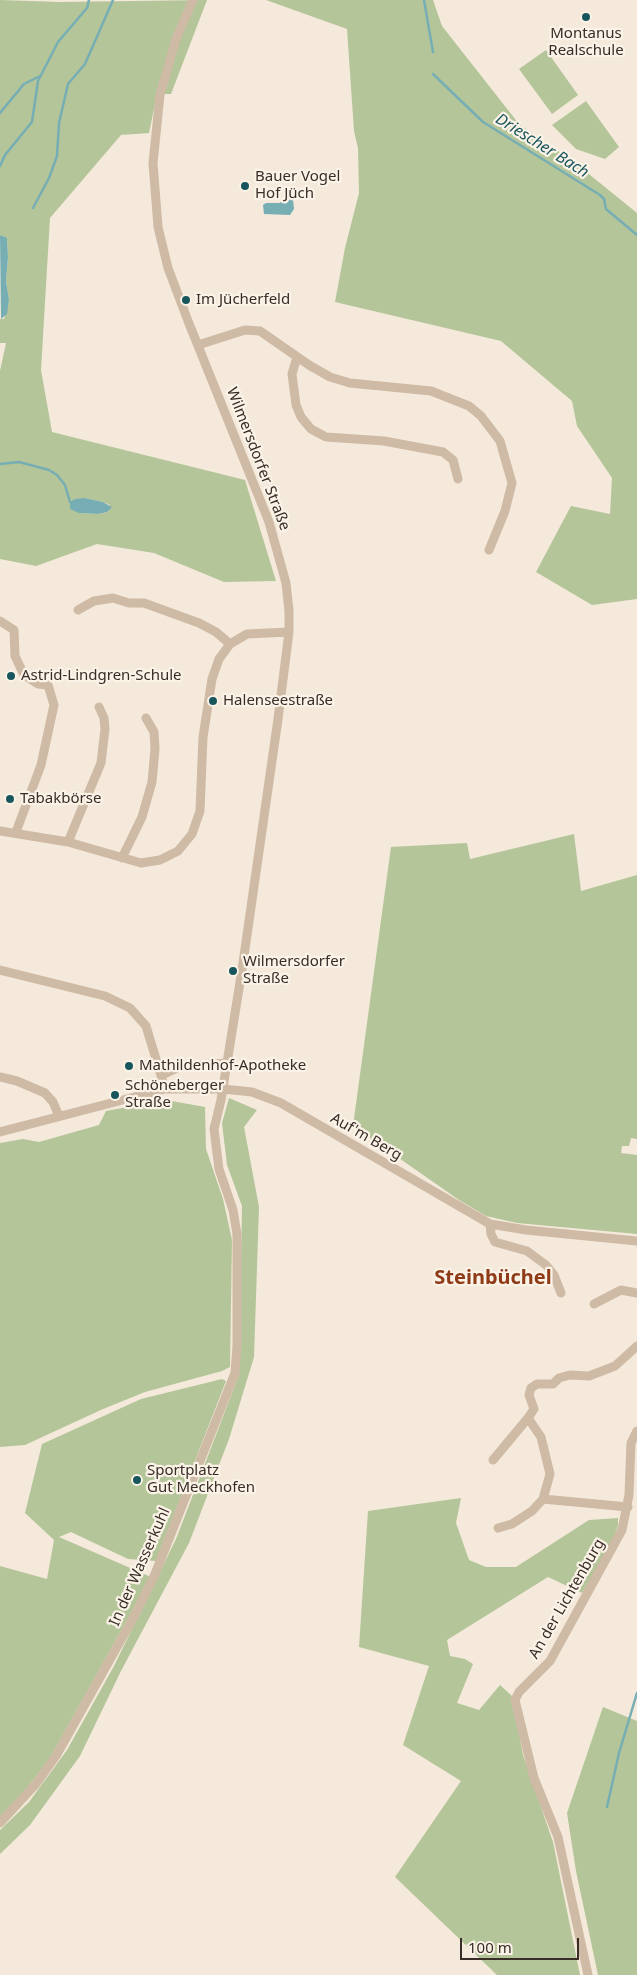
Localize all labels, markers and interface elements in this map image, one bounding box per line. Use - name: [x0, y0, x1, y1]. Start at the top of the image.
- marker: Montanus Realschule: [580, 11, 592, 23]
- place label: Montanus Realschule: [548, 25, 624, 60]
- water label: Driescher Bach: [492, 110, 592, 182]
- place label: Bauer Vogel Hof Jüch: [255, 168, 340, 203]
- marker: Bauer Vogel Hof Jüch: [239, 180, 251, 192]
- place label: Im Jücherfeld: [196, 291, 290, 309]
- marker: Im Jücherfeld: [180, 294, 192, 306]
- street label: Wilmersdorfer Straße: [222, 385, 294, 533]
- place label: Astrid-Lindgren-Schule: [21, 667, 182, 685]
- marker: Astrid-Lindgren-Schule: [5, 670, 17, 682]
- place label: Halenseestraße: [223, 692, 333, 710]
- marker: Halenseestraße: [207, 695, 219, 707]
- place label: Tabakbörse: [20, 790, 101, 808]
- marker: Tabakbörse: [4, 793, 16, 805]
- place label: Wilmersdorfer Straße: [243, 953, 345, 988]
- marker: Wilmersdorfer Straße: [227, 965, 239, 977]
- place label: Mathildenhof-Apotheke: [139, 1057, 306, 1075]
- marker: Mathildenhof-Apotheke: [123, 1060, 135, 1072]
- place label: Schöneberger Straße: [125, 1077, 224, 1112]
- marker: Schöneberger Straße: [109, 1089, 121, 1101]
- street label: Auf'm Berg: [327, 1109, 405, 1165]
- district label: Steinbüchel: [434, 1266, 552, 1290]
- place label: Sportplatz Gut Meckhofen: [147, 1462, 255, 1497]
- marker: Sportplatz Gut Meckhofen: [131, 1474, 143, 1486]
- street label: In der Wasserkuhl: [106, 1505, 174, 1629]
- street label: An der Lichtenburg: [525, 1536, 609, 1662]
- scale bar: [462, 1928, 581, 1960]
- text: 100 m: [468, 1937, 512, 1957]

